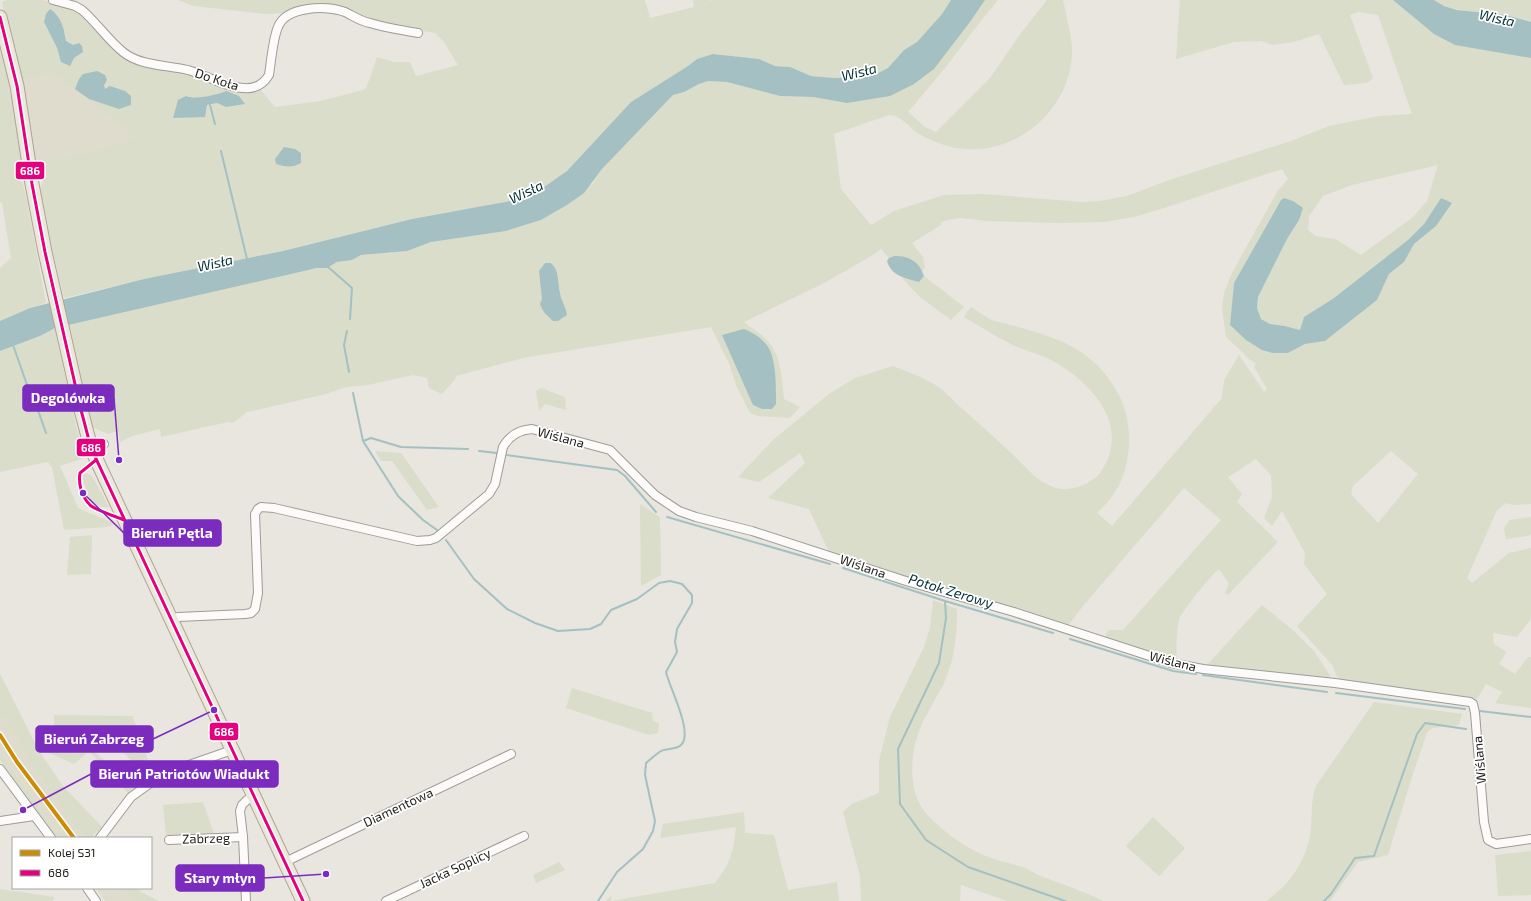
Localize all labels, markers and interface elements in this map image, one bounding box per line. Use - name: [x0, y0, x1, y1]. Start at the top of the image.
- water label: Wisła: [1478, 5, 1517, 30]
- water label: Wisła: [839, 59, 878, 84]
- street label: Do Koła: [193, 64, 241, 94]
- line badge: 686: [15, 161, 45, 180]
- text: 686: [20, 164, 40, 177]
- water label: Wisła: [506, 176, 546, 207]
- water label: Wisła: [196, 250, 234, 275]
- callout: Degolówka: [23, 385, 114, 411]
- text: Degolówka: [31, 389, 105, 406]
- street label: Wiślana: [536, 423, 586, 451]
- line badge: 686: [76, 438, 106, 457]
- text: 686: [81, 441, 101, 454]
- callout: Bieruń Pętla: [124, 520, 221, 546]
- text: Bieruń Pętla: [131, 524, 213, 541]
- street label: Wiślana: [838, 551, 888, 581]
- water label: Potok Zerowy: [907, 570, 996, 612]
- street label: Wiślana: [1148, 647, 1198, 675]
- line badge: 686: [209, 722, 239, 741]
- text: 686: [214, 725, 234, 738]
- callout: Bieruń Zabrzeg: [36, 726, 153, 752]
- text: Bieruń Zabrzeg: [44, 730, 144, 747]
- street label: Wiślana: [1469, 735, 1489, 785]
- callout: Bieruń Patriotów Wiadukt: [91, 761, 278, 787]
- text: Bieruń Patriotów Wiadukt: [98, 765, 270, 782]
- street label: Diamentowa: [361, 784, 435, 830]
- street label: Zabrzeg: [182, 829, 230, 847]
- legend: [12, 837, 152, 889]
- street label: Jacka Soplicy: [417, 844, 493, 892]
- text: Kolej S31: [48, 845, 96, 860]
- text: 686: [48, 865, 69, 879]
- callout: Stary młyn: [176, 865, 264, 891]
- text: Stary młyn: [184, 869, 256, 886]

